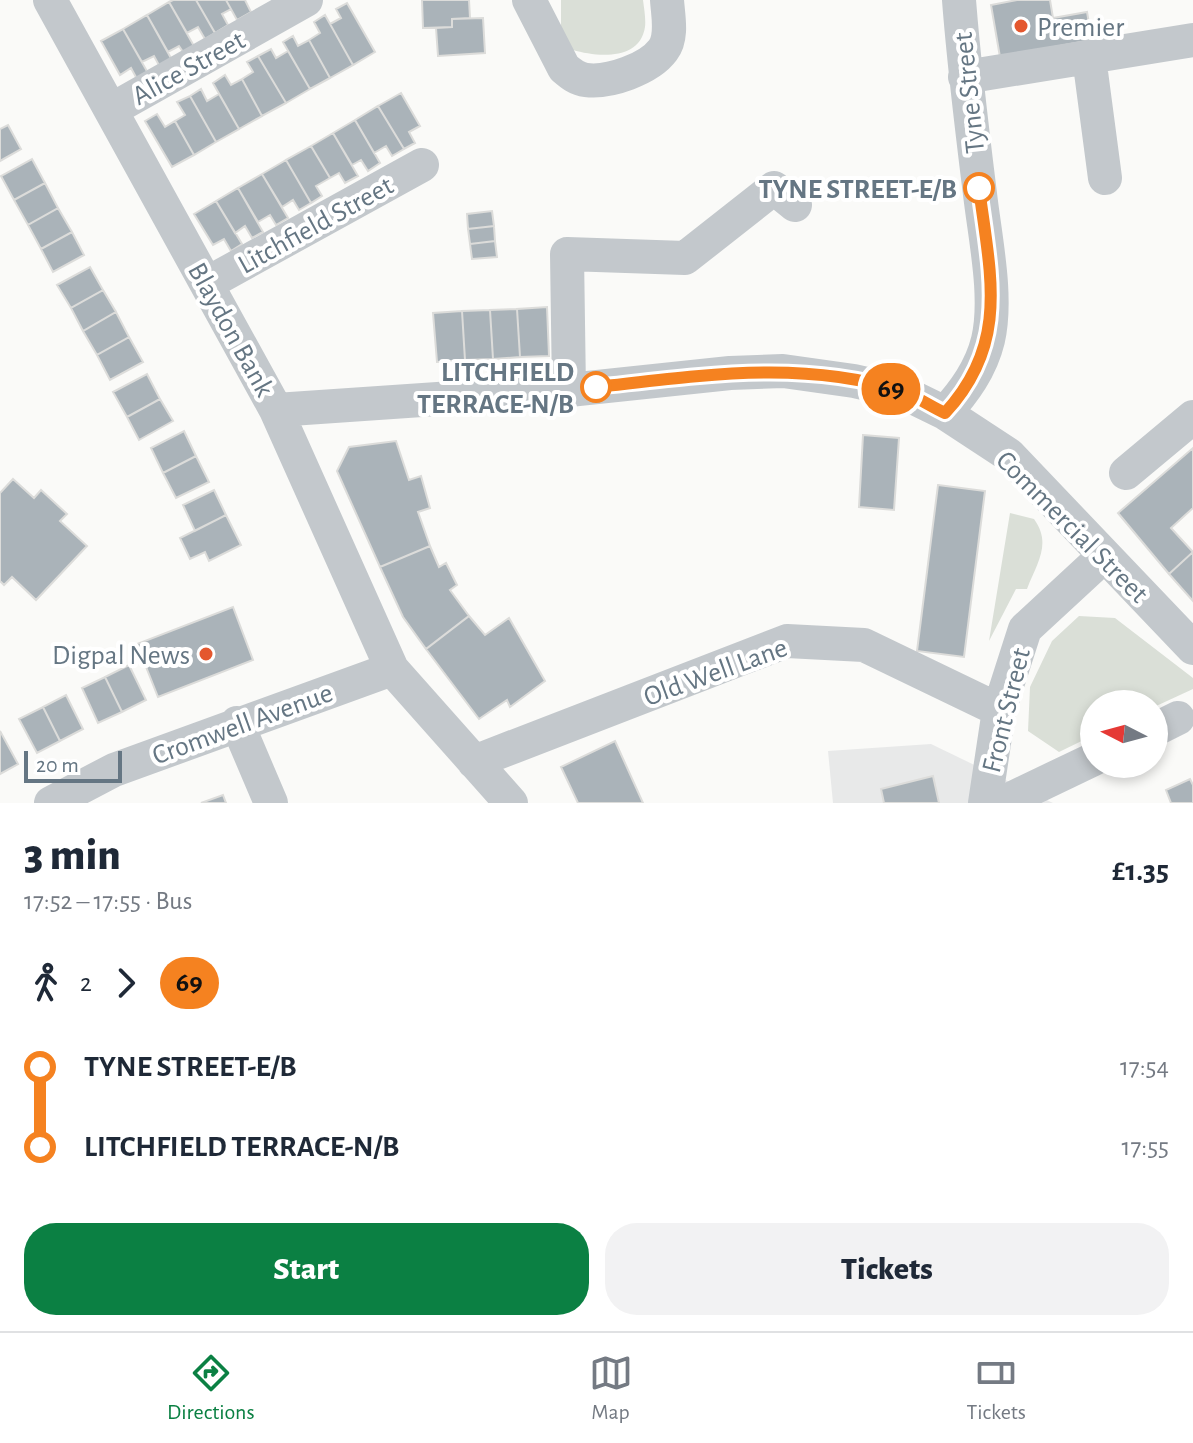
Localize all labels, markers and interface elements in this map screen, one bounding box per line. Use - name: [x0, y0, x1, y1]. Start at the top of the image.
- place label: Premier: [1037, 14, 1124, 42]
- marker: Premier: [1012, 17, 1030, 35]
- street label: Alice Street: [128, 26, 250, 111]
- street label: Tyne Street: [950, 31, 990, 155]
- street label: Litchfield Street: [234, 172, 398, 280]
- marker: TYNE STREET-E/B: [964, 173, 994, 203]
- place label: TYNE STREET-E/B: [759, 176, 957, 204]
- street label: Blaydon Bank: [182, 258, 278, 402]
- place label: LITCHFIELD TERRACE-N/B: [417, 359, 574, 419]
- line badge: 69: [855, 363, 927, 415]
- marker: LITCHFIELD TERRACE-N/B: [581, 372, 611, 402]
- text: 69: [877, 375, 905, 403]
- street label: Commercial Street: [990, 446, 1153, 609]
- street label: Old Well Lane: [640, 634, 791, 712]
- place label: Digpal News: [52, 642, 190, 670]
- marker: Digpal News: [197, 645, 215, 663]
- street label: Front Street: [978, 645, 1036, 776]
- street label: Cromwell Avenue: [149, 679, 337, 770]
- north arrow: [1080, 690, 1168, 778]
- map controls: [1080, 690, 1168, 778]
- scale bar: [24, 747, 122, 783]
- text: 20 m: [36, 754, 79, 776]
- text: 3 min: [24, 834, 121, 878]
- text: £1.35: [1112, 856, 1169, 886]
- text: 17:52 – 17:55 · Bus: [24, 888, 192, 914]
- icon: walk: [24, 961, 68, 1005]
- icon: forward: [104, 961, 148, 1005]
- text: 69: [176, 969, 203, 997]
- text: 2: [80, 970, 92, 996]
- text: TYNE STREET-E/B: [84, 1052, 297, 1082]
- text: 17:54: [1120, 1054, 1169, 1080]
- text: LITCHFIELD TERRACE-N/B: [84, 1132, 399, 1162]
- text: 17:55: [1122, 1134, 1169, 1160]
- button: Start: [24, 1223, 589, 1315]
- button: Tickets: [605, 1223, 1169, 1315]
- tab: Directions: [167, 1351, 255, 1425]
- tab: Map: [589, 1351, 633, 1425]
- tab: Tickets: [966, 1351, 1026, 1425]

